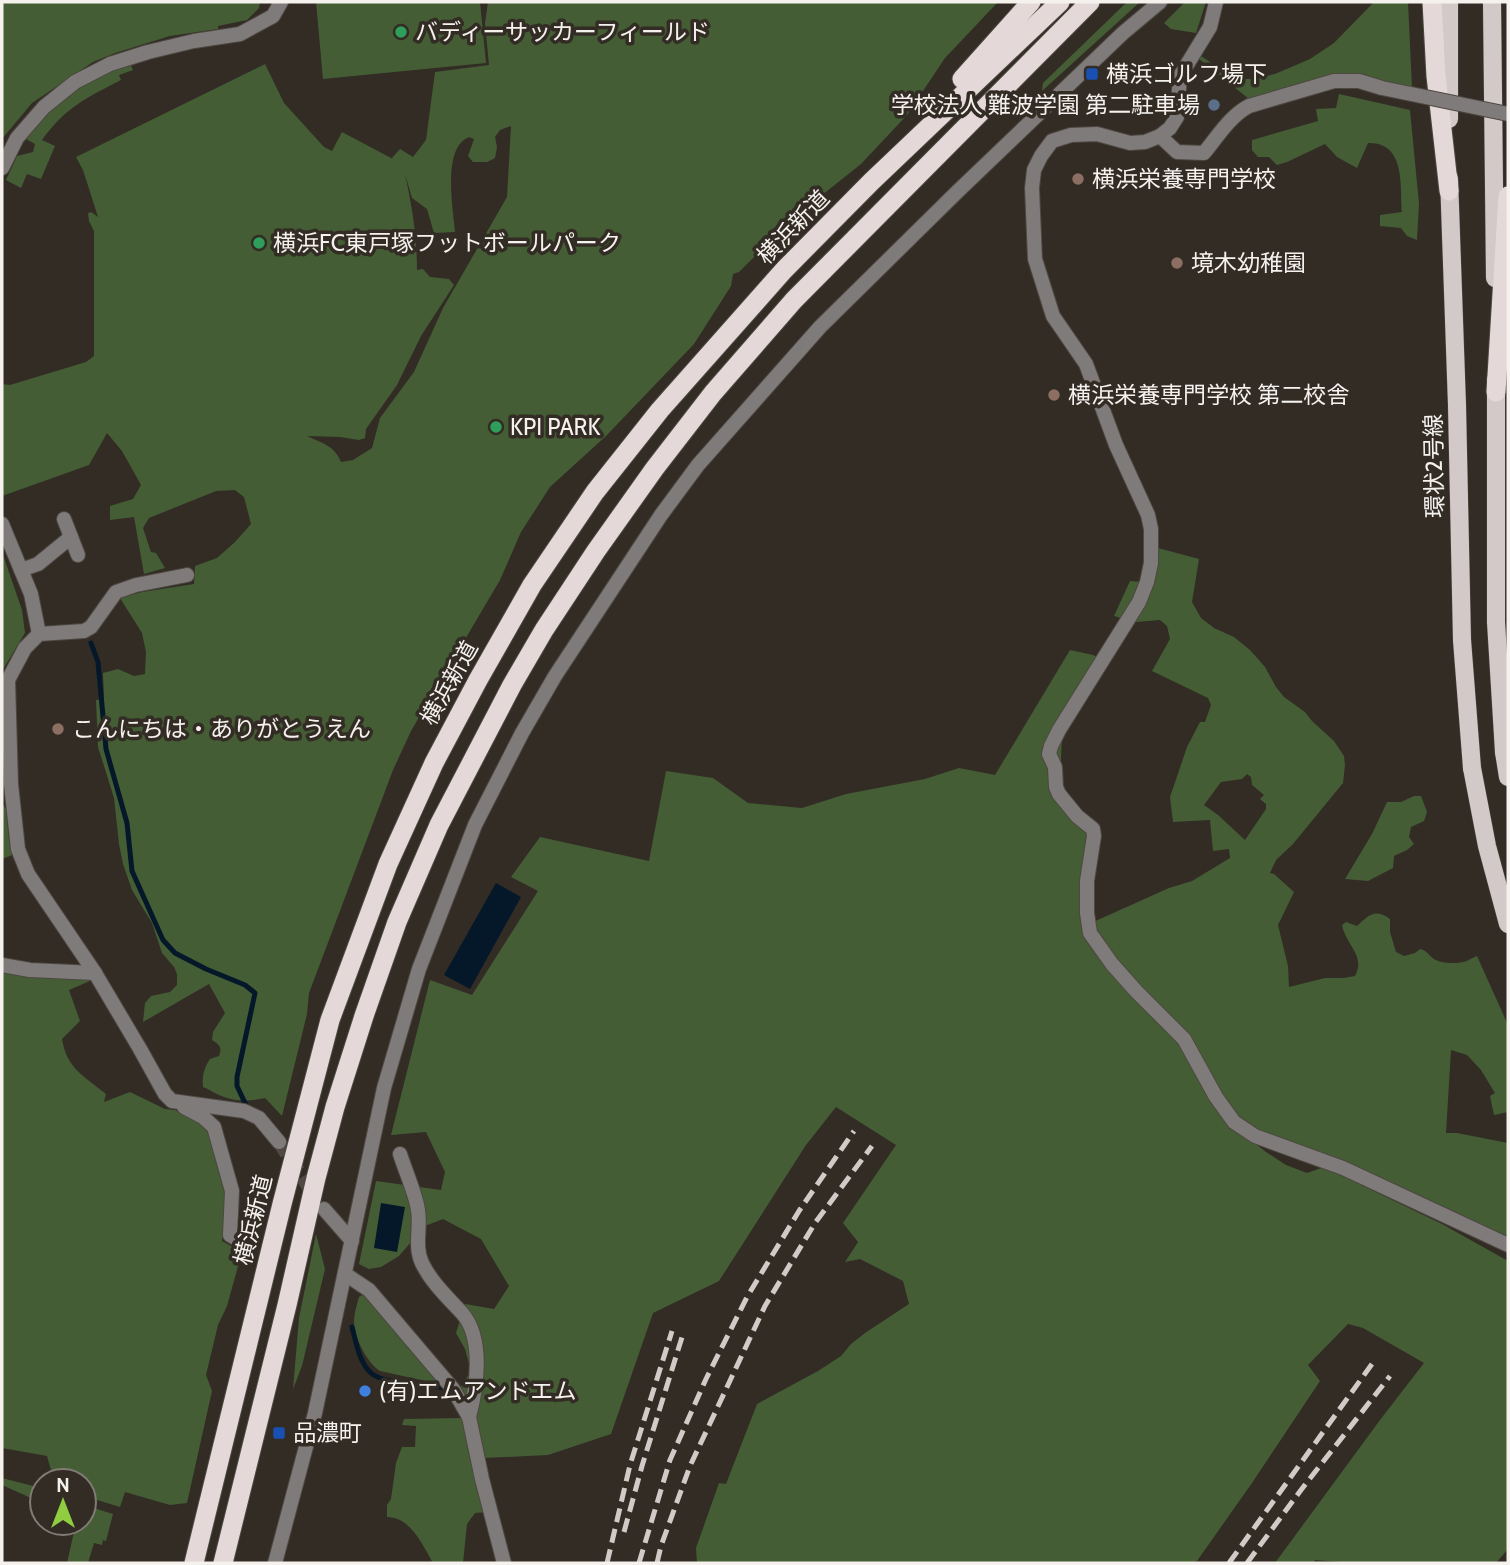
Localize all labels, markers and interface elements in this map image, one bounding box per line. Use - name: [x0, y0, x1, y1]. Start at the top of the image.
- place label: バディーサッカーフィールド: [415, 18, 710, 46]
- marker: バディーサッカーフィールド: [393, 24, 409, 40]
- place label: 横浜ゴルフ場下: [1106, 60, 1267, 88]
- marker: 横浜ゴルフ場下: [1084, 66, 1100, 82]
- place label: 学校法人 難波学園 第二駐車場: [891, 91, 1200, 119]
- marker: 学校法人 難波学園 第二駐車場: [1206, 97, 1222, 113]
- place label: 横浜栄養専門学校: [1092, 165, 1276, 193]
- marker: 横浜栄養専門学校: [1070, 171, 1086, 187]
- street label: 横浜新道: [751, 184, 835, 270]
- place label: 横浜FC東戸塚フットボールパーク: [273, 229, 621, 257]
- marker: 横浜FC東戸塚フットボールパーク: [251, 235, 267, 251]
- place label: 境木幼稚園: [1191, 249, 1306, 277]
- marker: 境木幼稚園: [1169, 255, 1185, 271]
- place label: 横浜栄養専門学校 第二校舎: [1068, 381, 1349, 409]
- marker: 横浜栄養専門学校 第二校舎: [1046, 387, 1062, 403]
- place label: KPI PARK: [510, 413, 601, 441]
- street label: 環状2号線: [1419, 414, 1449, 518]
- marker: KPI PARK: [488, 419, 504, 435]
- street label: 横浜新道: [414, 636, 484, 730]
- place label: こんにちは・ありがとうえん: [72, 715, 371, 743]
- marker: こんにちは・ありがとうえん: [50, 721, 66, 737]
- street label: 横浜新道: [228, 1172, 278, 1268]
- place label: (有)エムアンドエム: [379, 1377, 576, 1405]
- marker: (有)エムアンドエム: [357, 1383, 373, 1399]
- place label: 品濃町: [293, 1419, 362, 1447]
- marker: 品濃町: [271, 1425, 287, 1441]
- north arrow: [28, 1467, 98, 1537]
- text: N: [56, 1474, 70, 1497]

